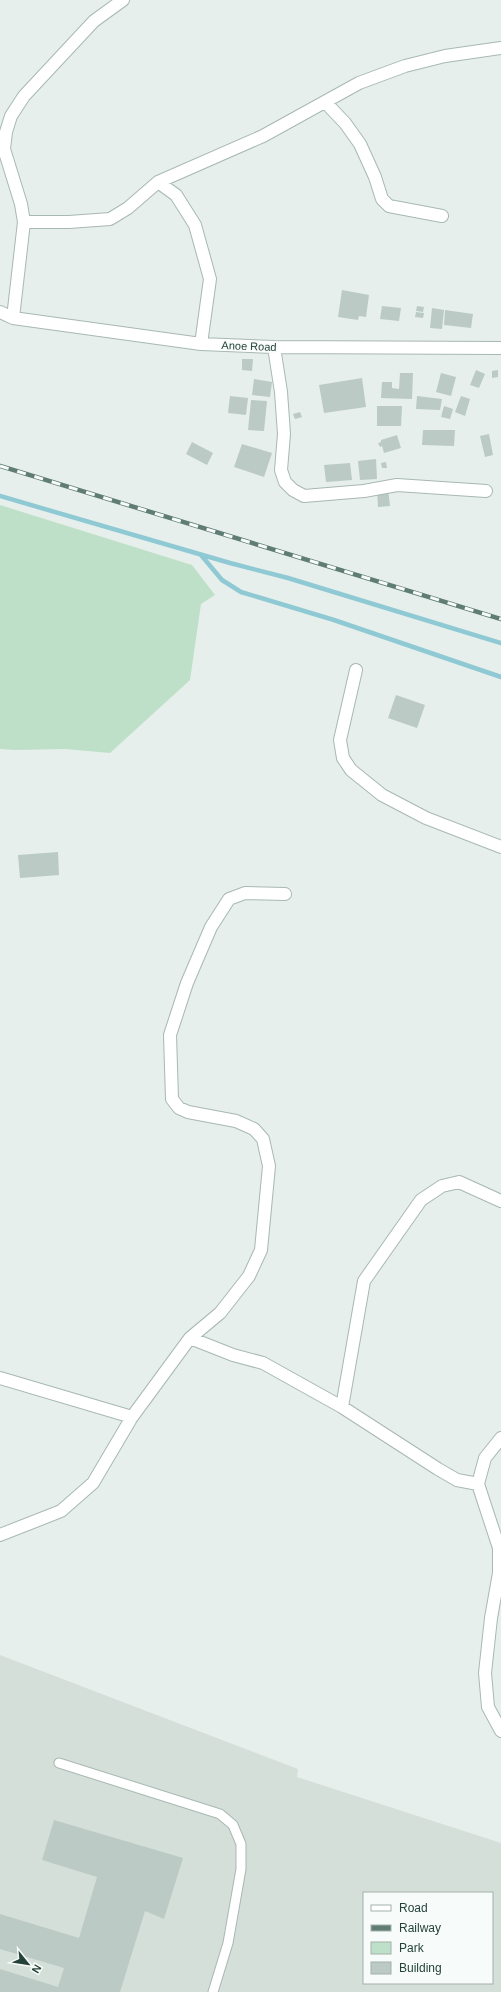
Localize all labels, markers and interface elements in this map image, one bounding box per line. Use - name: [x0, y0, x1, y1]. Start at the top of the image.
- street label: Anoe Road: [221, 339, 277, 353]
- legend: [363, 1892, 493, 1984]
- text: Road: [399, 1901, 428, 1915]
- text: Railway: [399, 1921, 441, 1935]
- text: Park: [399, 1941, 425, 1955]
- north arrow: [8, 1944, 48, 1984]
- text: Building: [399, 1961, 442, 1975]
- text: N: [29, 1963, 44, 1975]

